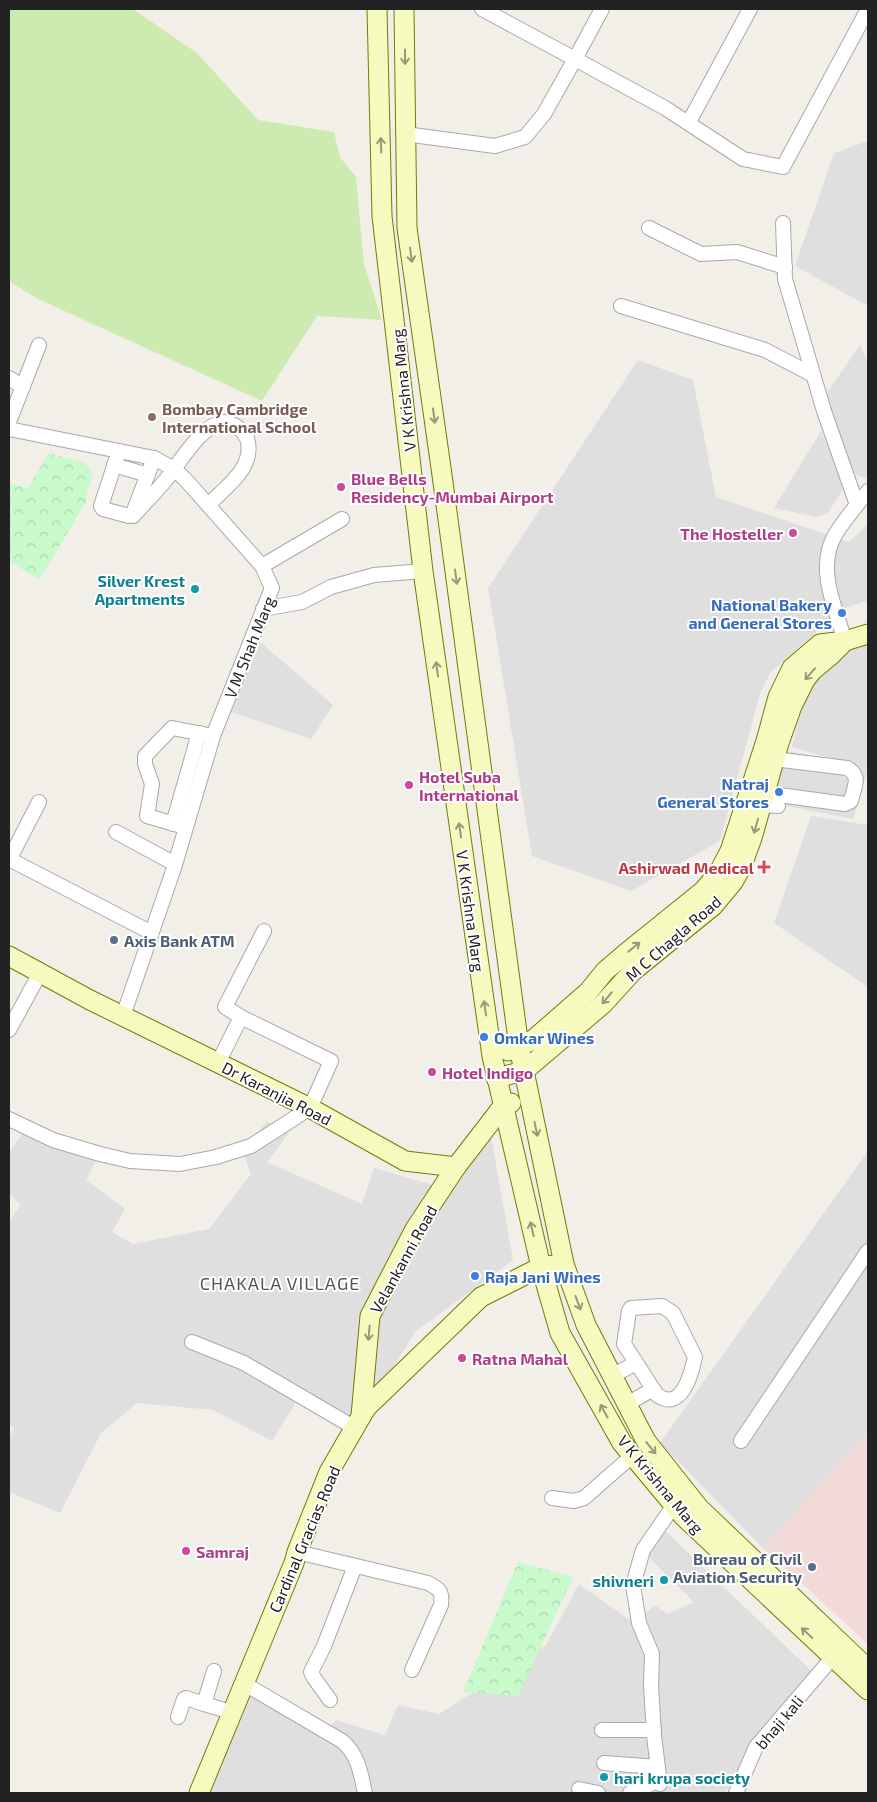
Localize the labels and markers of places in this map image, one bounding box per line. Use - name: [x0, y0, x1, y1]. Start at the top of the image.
- place label: Bombay Cambridge International School: [162, 399, 317, 436]
- marker: Bombay Cambridge International School: [146, 411, 158, 423]
- place label: Blue Bells Residency-Mumbai Airport: [351, 469, 554, 507]
- marker: Blue Bells Residency-Mumbai Airport: [335, 481, 347, 493]
- place label: The Hosteller: [680, 524, 783, 543]
- marker: The Hosteller: [787, 527, 799, 539]
- place label: Silver Krest Apartments: [95, 571, 185, 608]
- marker: Silver Krest Apartments: [189, 583, 201, 595]
- place label: National Bakery and General Stores: [688, 595, 832, 632]
- marker: National Bakery and General Stores: [836, 607, 848, 619]
- place label: Hotel Suba International: [419, 767, 520, 804]
- place label: Natraj General Stores: [657, 774, 769, 811]
- marker: Hotel Suba International: [403, 779, 415, 791]
- marker: Natraj General Stores: [773, 786, 785, 798]
- place label: Ashirwad Medical: [618, 858, 755, 877]
- marker: Ashirwad Medical: [758, 861, 770, 873]
- place label: Axis Bank ATM: [124, 931, 235, 950]
- marker: Axis Bank ATM: [108, 934, 120, 946]
- place label: Omkar Wines: [494, 1028, 594, 1047]
- marker: Omkar Wines: [478, 1031, 490, 1043]
- place label: Hotel Indigo: [442, 1063, 533, 1082]
- marker: Hotel Indigo: [426, 1066, 438, 1078]
- place label: Raja Jani Wines: [485, 1267, 601, 1286]
- marker: Raja Jani Wines: [469, 1270, 481, 1282]
- place label: Ratna Mahal: [472, 1349, 569, 1368]
- marker: Ratna Mahal: [456, 1352, 468, 1364]
- place label: Samraj: [196, 1542, 249, 1561]
- marker: Samraj: [180, 1545, 192, 1557]
- place label: Bureau of Civil Aviation Security: [673, 1549, 803, 1587]
- marker: Bureau of Civil Aviation Security: [806, 1561, 818, 1573]
- place label: shivneri: [593, 1571, 654, 1590]
- marker: shivneri: [658, 1574, 670, 1586]
- place label: hari krupa society: [614, 1768, 750, 1788]
- marker: hari krupa society: [598, 1771, 610, 1783]

